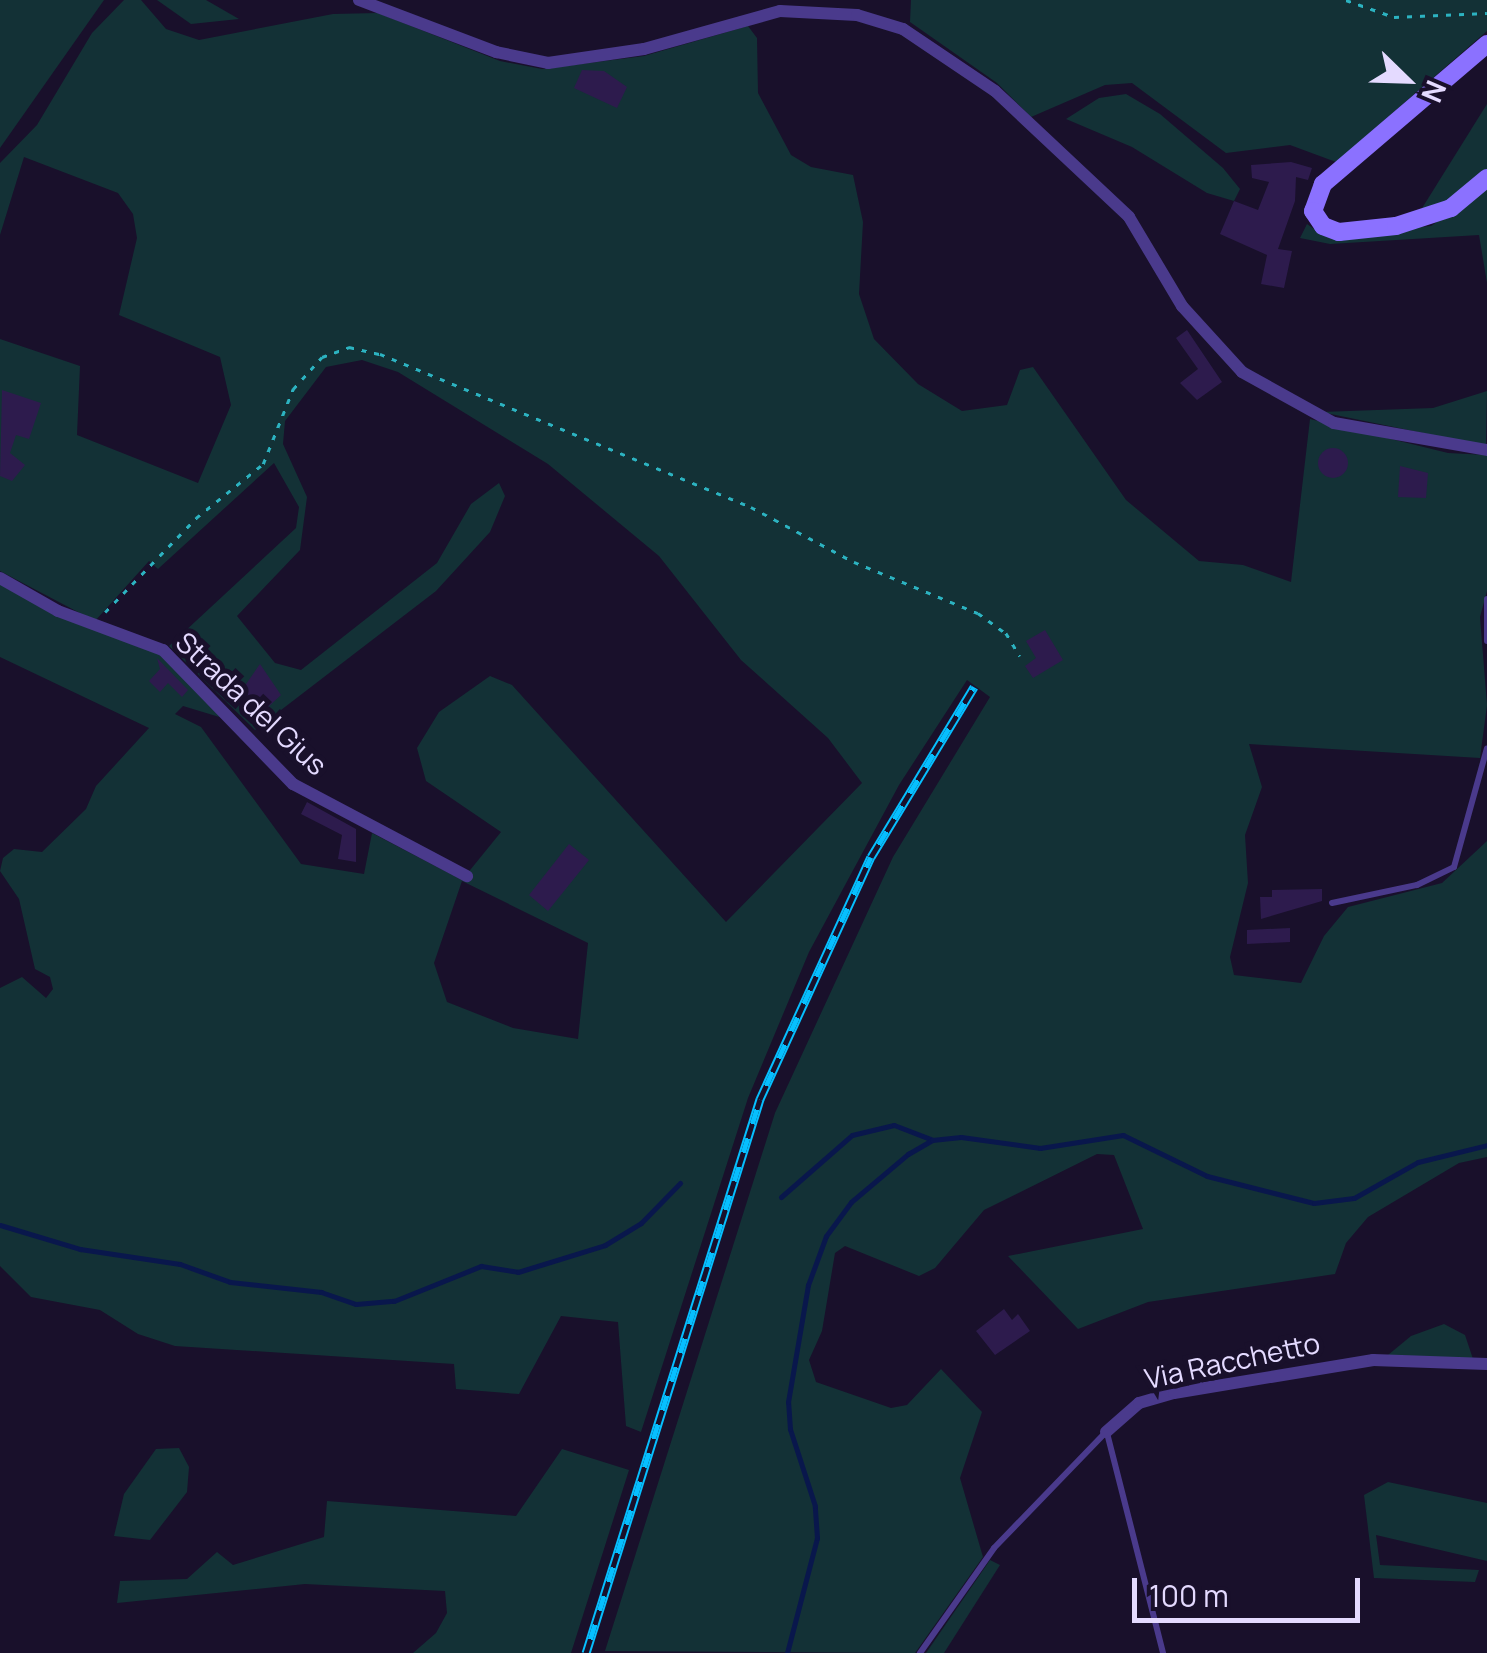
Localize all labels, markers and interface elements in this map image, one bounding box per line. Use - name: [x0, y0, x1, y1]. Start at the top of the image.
- north arrow: [1357, 30, 1457, 130]
- text: N: [1413, 75, 1456, 108]
- street label: Strada del Gius: [170, 625, 334, 781]
- street label: Via Racchetto: [1141, 1325, 1323, 1395]
- scale bar: [1137, 1558, 1364, 1620]
- text: 100 m: [1149, 1575, 1229, 1616]

